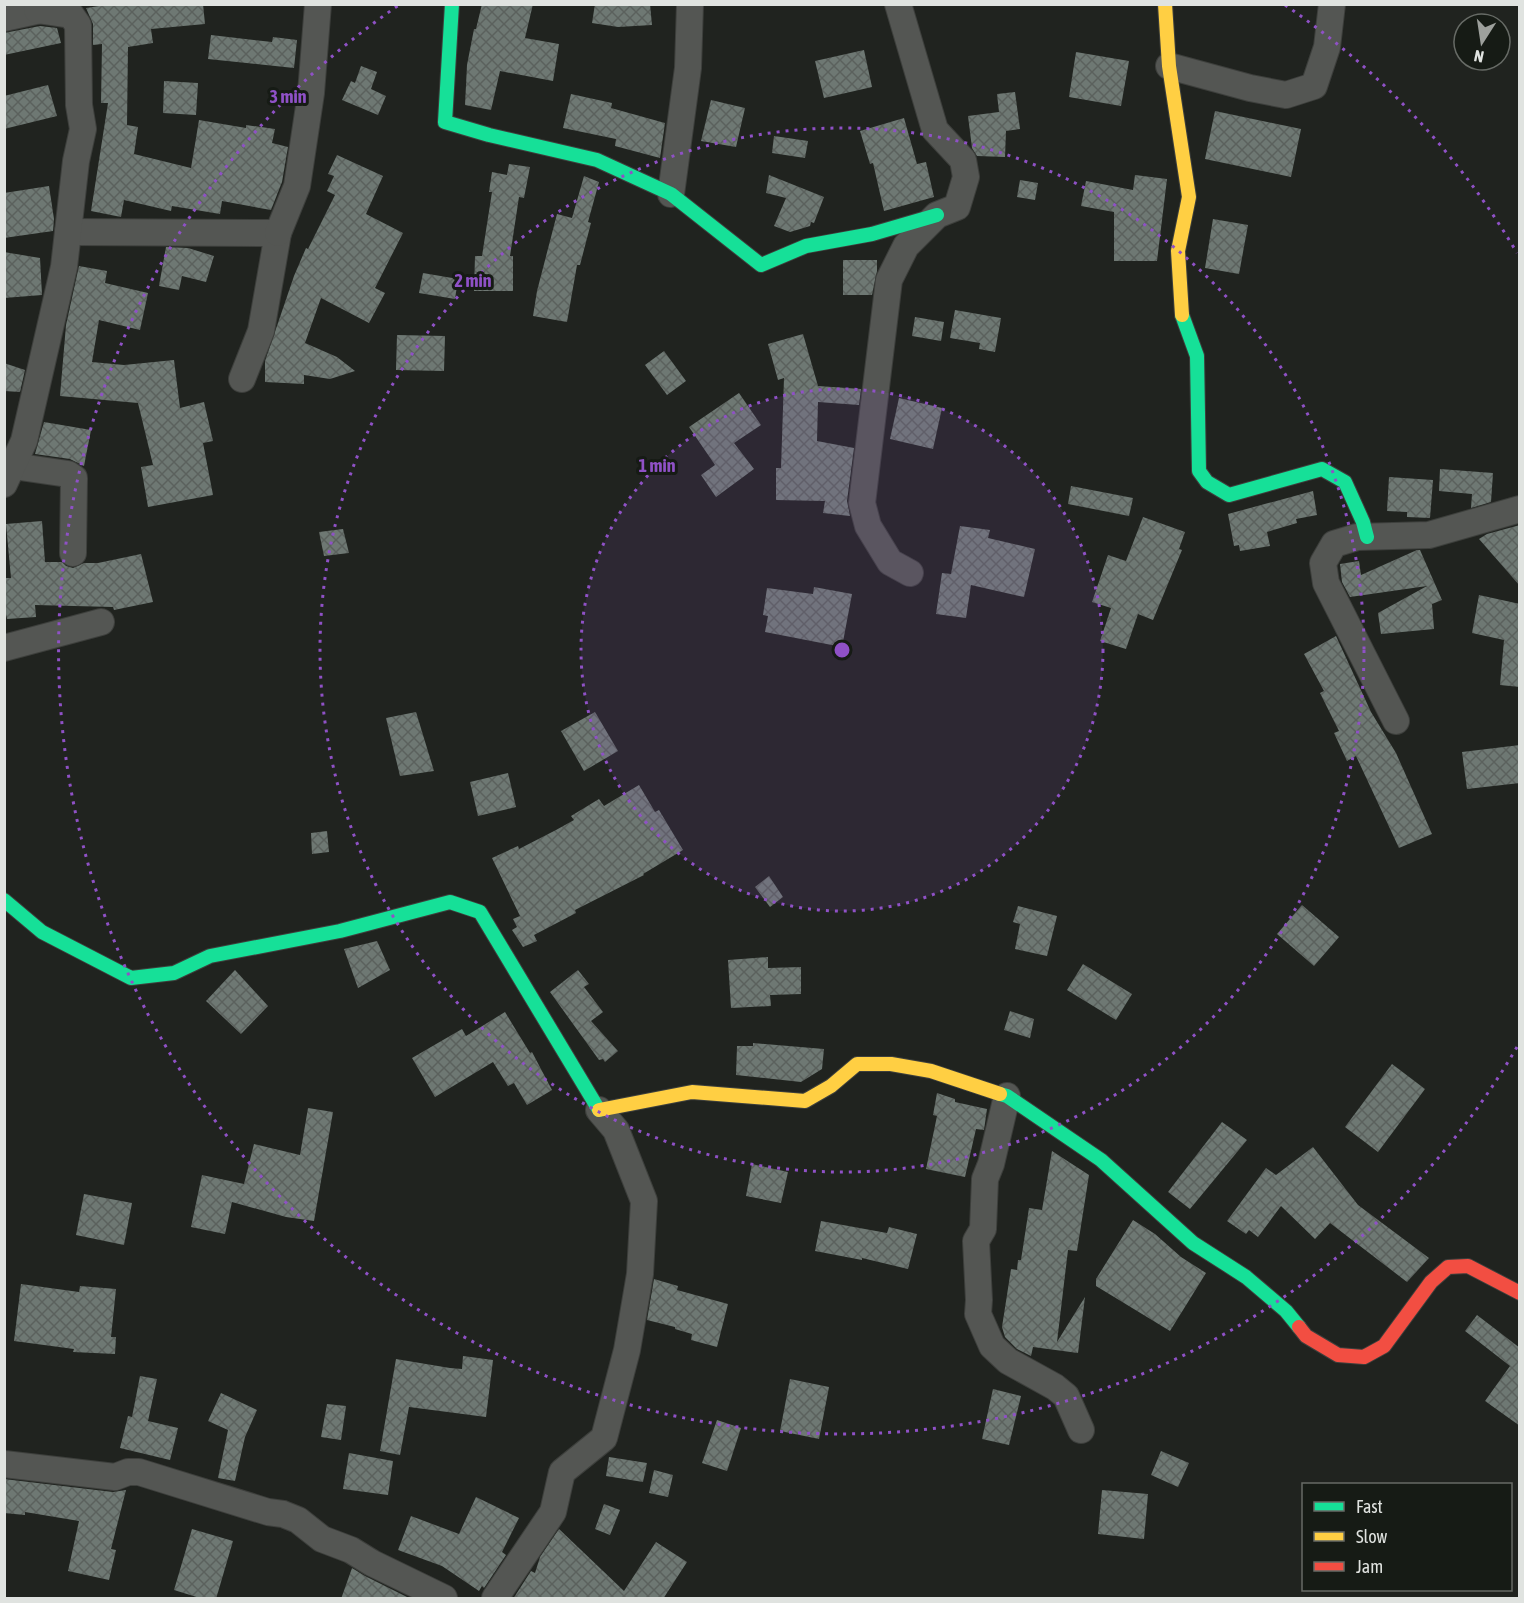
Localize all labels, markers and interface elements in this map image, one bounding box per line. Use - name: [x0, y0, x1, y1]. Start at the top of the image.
- north arrow: [1452, 12, 1512, 72]
- text: N: [1472, 47, 1485, 66]
- text: 3 min: [270, 86, 307, 107]
- text: 2 min: [455, 270, 492, 291]
- text: 1 min: [639, 455, 676, 476]
- centre of rings: [832, 640, 852, 660]
- legend: [1302, 1483, 1512, 1591]
- text: Fast: [1356, 1496, 1383, 1517]
- text: Slow: [1356, 1526, 1387, 1547]
- text: Jam: [1356, 1556, 1383, 1577]

